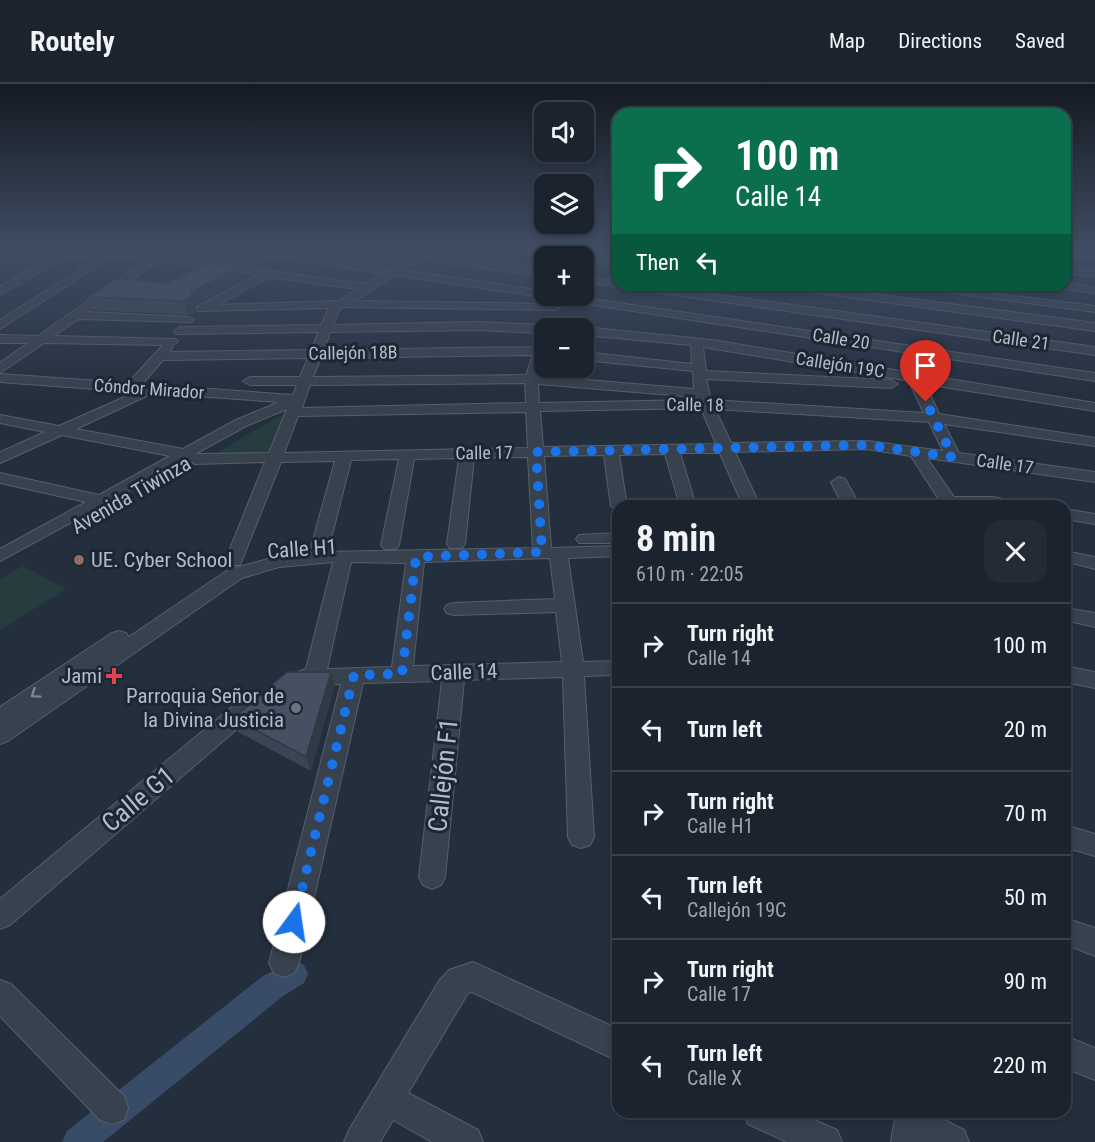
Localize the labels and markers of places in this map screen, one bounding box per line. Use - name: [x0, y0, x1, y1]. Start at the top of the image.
- pin: [900, 340, 951, 402]
- place label: UE. Cyber School: [91, 548, 232, 572]
- marker: UE. Cyber School: [72, 553, 86, 567]
- place label: Jami: [61, 664, 102, 688]
- marker: Jami: [107, 669, 121, 683]
- place label: Parroquia Señor de la Divina Justicia: [126, 684, 284, 732]
- marker: Parroquia Señor de la Divina Justicia: [289, 701, 303, 715]

